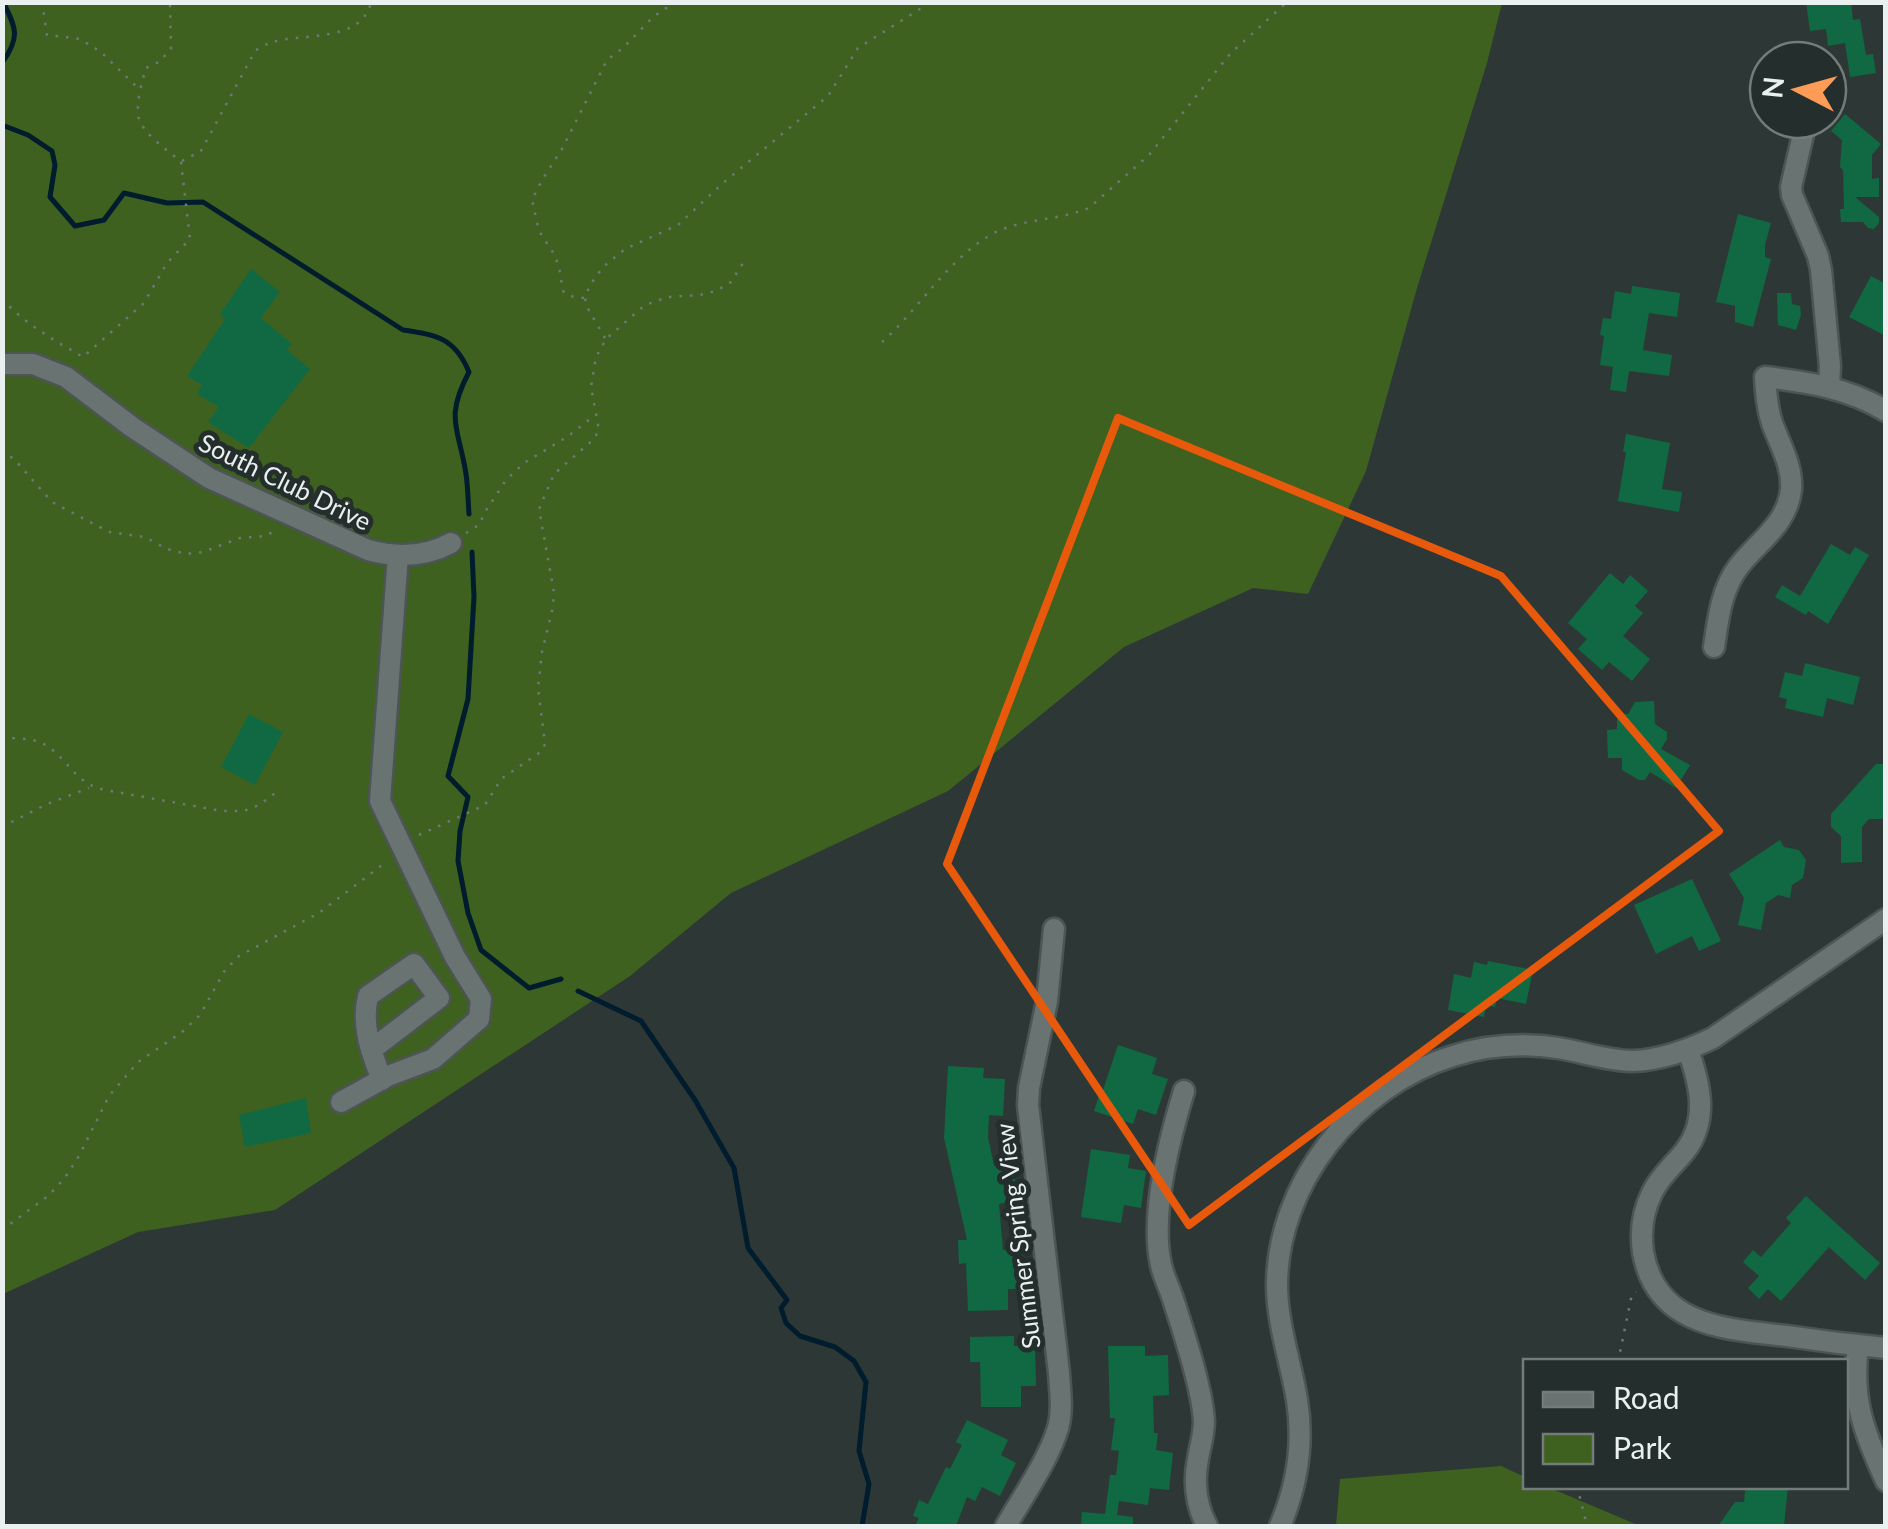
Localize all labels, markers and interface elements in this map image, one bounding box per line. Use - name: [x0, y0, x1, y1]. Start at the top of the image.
- north arrow: [1748, 40, 1848, 140]
- text: N: [1754, 75, 1790, 100]
- street label: South Club Drive: [195, 427, 376, 536]
- street label: Summer Spring View: [988, 1121, 1046, 1351]
- legend: [1523, 1359, 1848, 1489]
- text: Road: [1613, 1379, 1680, 1415]
- text: Park: [1613, 1429, 1672, 1465]

